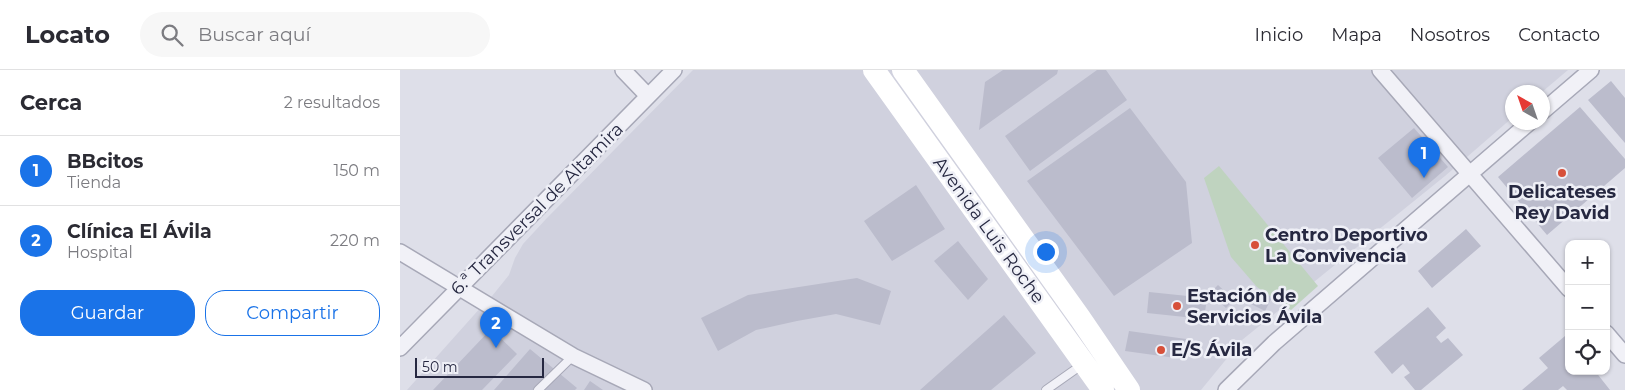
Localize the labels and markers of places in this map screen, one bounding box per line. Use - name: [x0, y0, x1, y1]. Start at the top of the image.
- pin: 1: [1408, 137, 1440, 178]
- marker: Delicateses Rey David: [1556, 167, 1568, 179]
- place label: Delicateses Rey David: [1508, 181, 1617, 224]
- place label: Centro Deportivo La Convivencia: [1265, 224, 1428, 267]
- marker: Centro Deportivo La Convivencia: [1249, 239, 1261, 251]
- place label: Estación de Servicios Ávila: [1187, 285, 1322, 328]
- marker: Estación de Servicios Ávila: [1171, 300, 1183, 312]
- pin: 2: [480, 307, 512, 348]
- place label: E/S Ávila: [1171, 339, 1252, 361]
- marker: E/S Ávila: [1155, 344, 1167, 356]

